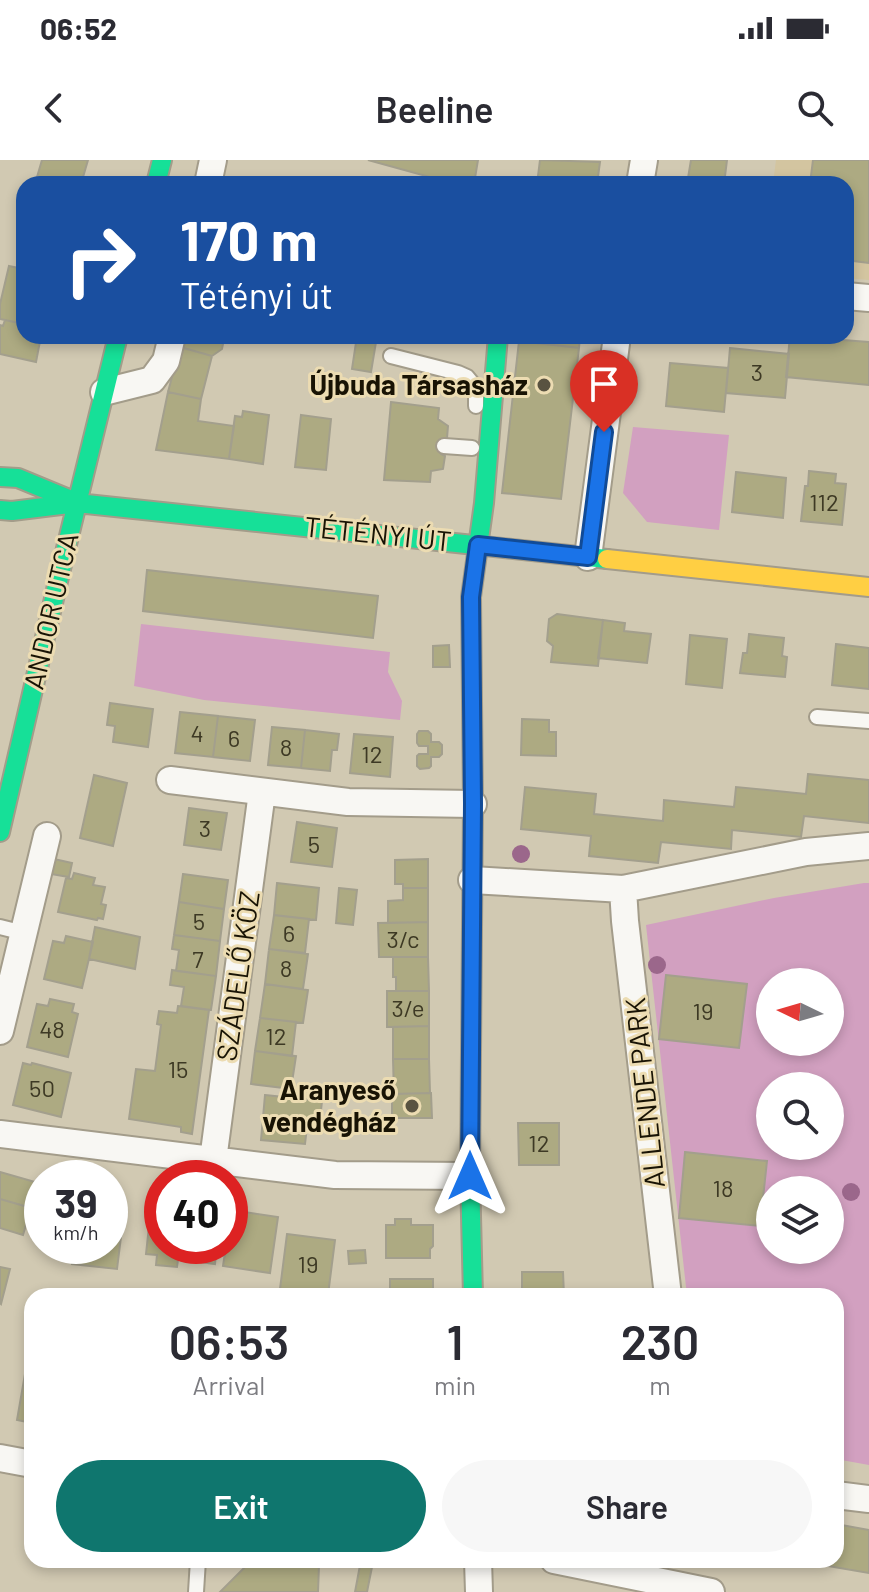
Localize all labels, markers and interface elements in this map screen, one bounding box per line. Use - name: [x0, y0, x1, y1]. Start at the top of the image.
- text: 06:52: [40, 10, 117, 46]
- icon: back: [32, 86, 76, 130]
- icon: search: [793, 86, 837, 130]
- text: Beeline: [375, 87, 494, 130]
- text: 170 m: [180, 205, 317, 272]
- icon: right: [48, 208, 152, 312]
- text: Tétényi út: [180, 273, 333, 316]
- pin: [570, 350, 638, 432]
- house number: 3: [751, 357, 763, 386]
- icon: arrive: [582, 362, 626, 406]
- place label: Újbuda Társasház: [309, 367, 528, 401]
- marker: Újbuda Társasház: [535, 376, 553, 394]
- house number: 112: [809, 487, 839, 516]
- street label: TÉTÉNYI ÚT: [303, 508, 453, 558]
- street label: ANDOR UTCA: [16, 529, 85, 692]
- house number: 4: [190, 718, 204, 747]
- house number: 6: [228, 723, 240, 752]
- house number: 8: [280, 732, 292, 761]
- house number: 12: [361, 739, 383, 768]
- house number: 3: [199, 813, 211, 842]
- house number: 5: [308, 829, 320, 858]
- street label: SZÁDELŐ KÖZ: [208, 889, 266, 1063]
- house number: 5: [193, 906, 205, 935]
- house number: 6: [283, 918, 295, 947]
- house number: 3/c: [387, 924, 419, 953]
- house number: 7: [192, 944, 204, 973]
- house number: 8: [280, 953, 292, 982]
- north arrow: [756, 968, 844, 1056]
- map controls: [756, 968, 844, 1264]
- house number: 3/e: [391, 993, 425, 1022]
- street label: ALLENDE PARK: [617, 996, 671, 1190]
- house number: 19: [693, 996, 713, 1025]
- house number: 48: [39, 1014, 65, 1043]
- house number: 12: [265, 1021, 287, 1050]
- house number: 15: [168, 1054, 188, 1083]
- place label: Aranyeső vendégház: [262, 1072, 396, 1138]
- button: search: [756, 1072, 844, 1160]
- house number: 50: [29, 1073, 55, 1102]
- marker: Aranyeső vendégház: [403, 1097, 421, 1115]
- house number: 12: [528, 1128, 550, 1157]
- position arrow: [428, 1134, 512, 1218]
- speed limit sign: 40: [144, 1160, 248, 1264]
- house number: 18: [713, 1173, 733, 1202]
- button: layers: [756, 1176, 844, 1264]
- text: 39: [55, 1178, 97, 1226]
- text: km/h: [53, 1220, 99, 1244]
- house number: 19: [298, 1249, 318, 1278]
- text: 06:53: [169, 1312, 289, 1370]
- text: 1: [446, 1312, 463, 1370]
- text: 230: [621, 1312, 699, 1370]
- text: Arrival: [193, 1369, 265, 1400]
- text: min: [434, 1369, 476, 1400]
- text: m: [649, 1369, 671, 1400]
- button: Exit: [56, 1460, 426, 1552]
- button: Share: [442, 1460, 812, 1552]

